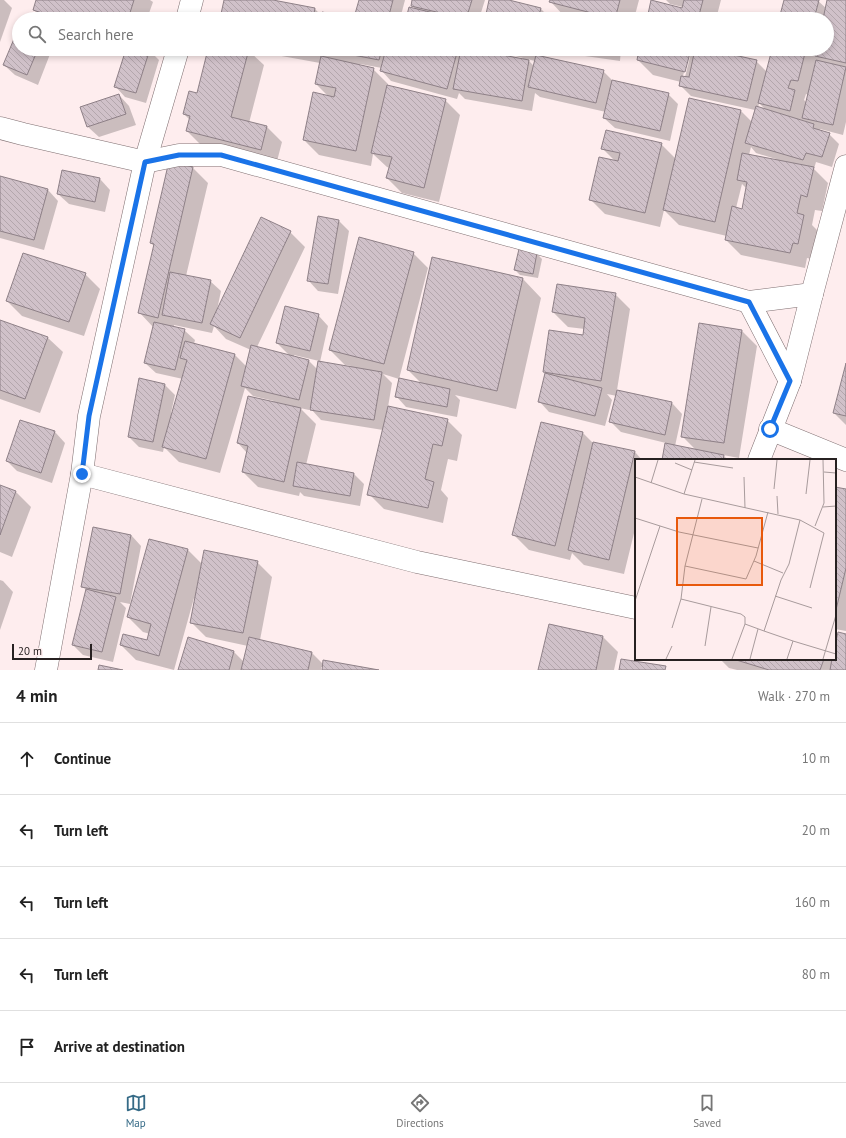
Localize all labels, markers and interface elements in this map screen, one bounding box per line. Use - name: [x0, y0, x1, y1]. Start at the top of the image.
- search box: [12, 12, 834, 56]
- icon: search: [26, 23, 48, 45]
- text: Search here: [58, 25, 134, 44]
- route start: [761, 420, 779, 438]
- inset map: [635, 459, 836, 660]
- route end: [73, 465, 91, 483]
- scale bar: [12, 642, 92, 661]
- text: 20 m: [18, 644, 42, 658]
- text: 4 min: [16, 685, 57, 707]
- text: Walk · 270 m: [758, 688, 830, 705]
- icon: ahead: [16, 748, 38, 770]
- text: Continue: [54, 749, 111, 768]
- text: 10 m: [802, 750, 830, 767]
- icon: left: [16, 820, 38, 842]
- text: Turn left: [54, 821, 108, 840]
- text: 20 m: [802, 822, 830, 839]
- icon: left: [16, 892, 38, 914]
- text: Turn left: [54, 893, 108, 912]
- text: 160 m: [795, 894, 830, 911]
- icon: left: [16, 964, 38, 986]
- text: Turn left: [54, 965, 108, 984]
- text: 80 m: [802, 966, 830, 983]
- icon: arrive: [16, 1036, 38, 1058]
- text: Arrive at destination: [54, 1037, 185, 1056]
- tab: Map: [125, 1092, 147, 1130]
- tab: Directions: [396, 1092, 444, 1130]
- tab: Saved: [693, 1092, 721, 1130]

